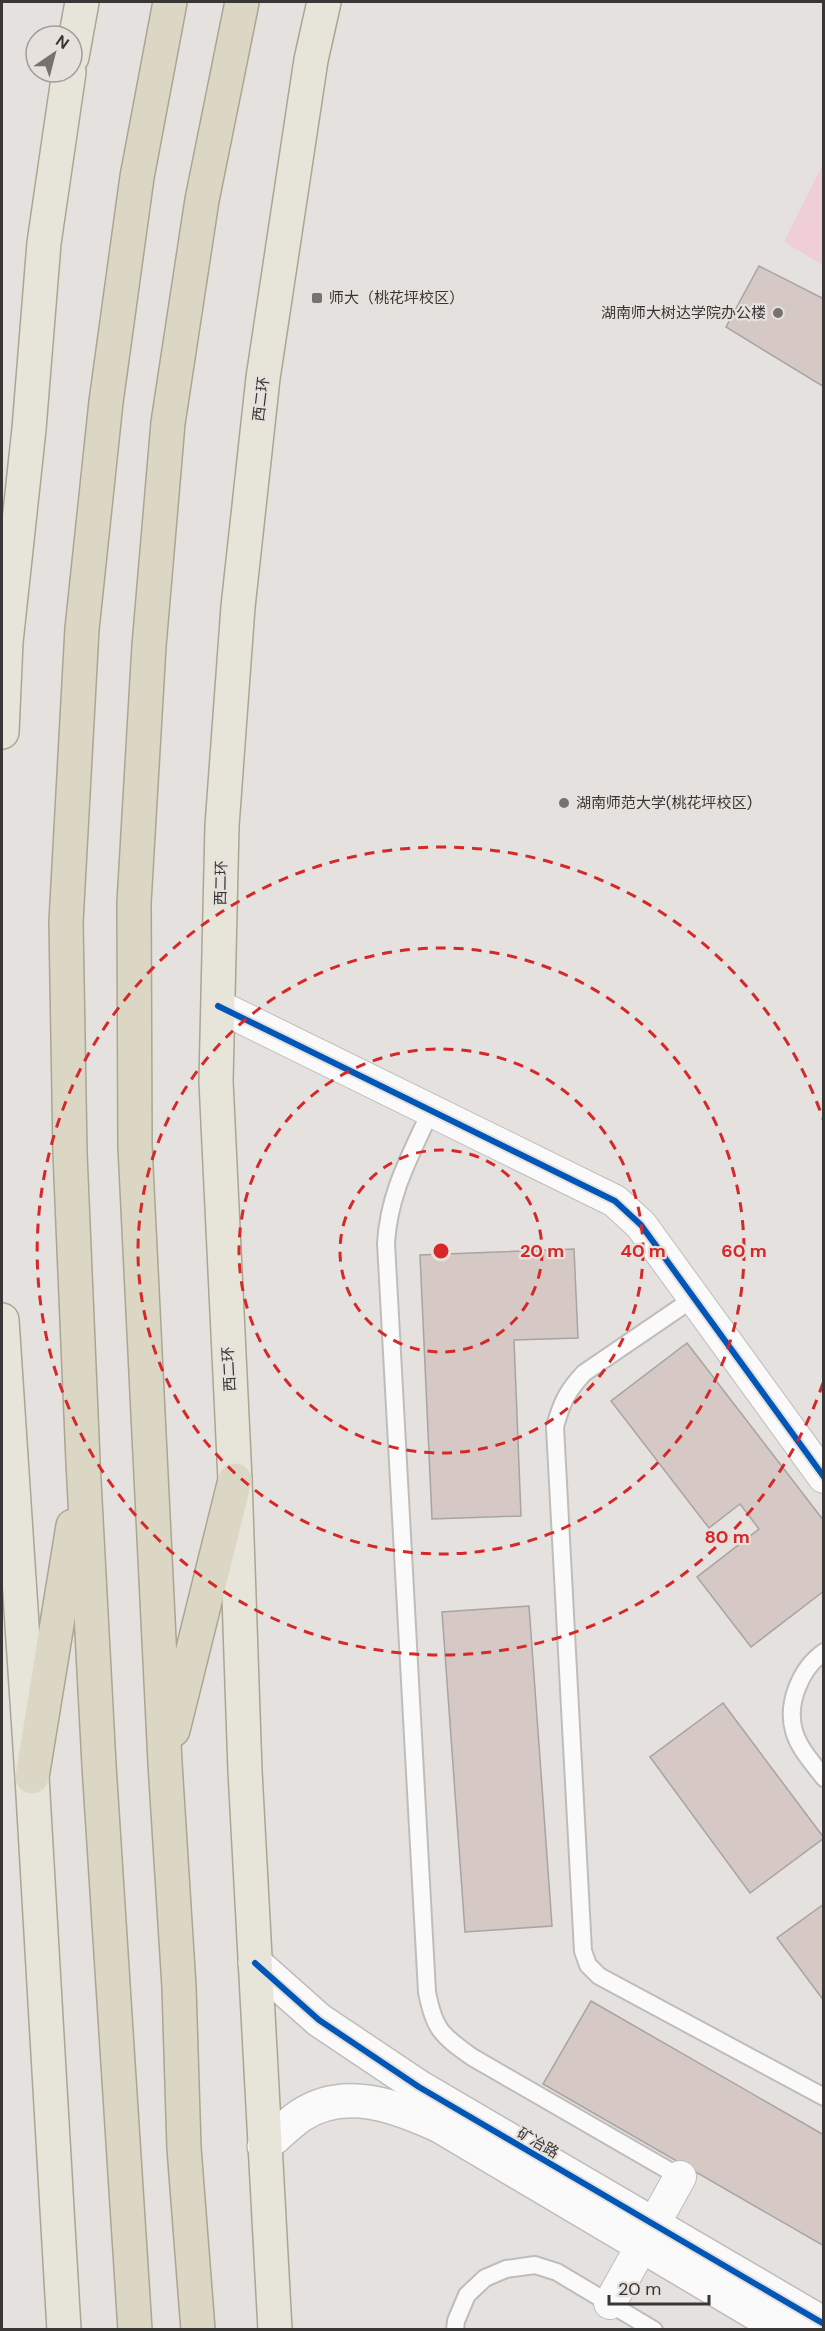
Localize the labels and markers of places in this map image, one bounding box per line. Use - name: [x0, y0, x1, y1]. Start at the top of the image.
- place label: 师大（桃花坪校区）: [329, 288, 464, 308]
- marker: 师大（桃花坪校区）: [310, 291, 324, 305]
- place label: 湖南师大树达学院办公楼: [601, 303, 766, 323]
- marker: 湖南师大树达学院办公楼: [771, 306, 785, 320]
- place label: 湖南师范大学(桃花坪校区): [576, 793, 752, 813]
- marker: 湖南师范大学(桃花坪校区): [557, 796, 571, 810]
- centre of rings: [431, 1241, 451, 1261]

